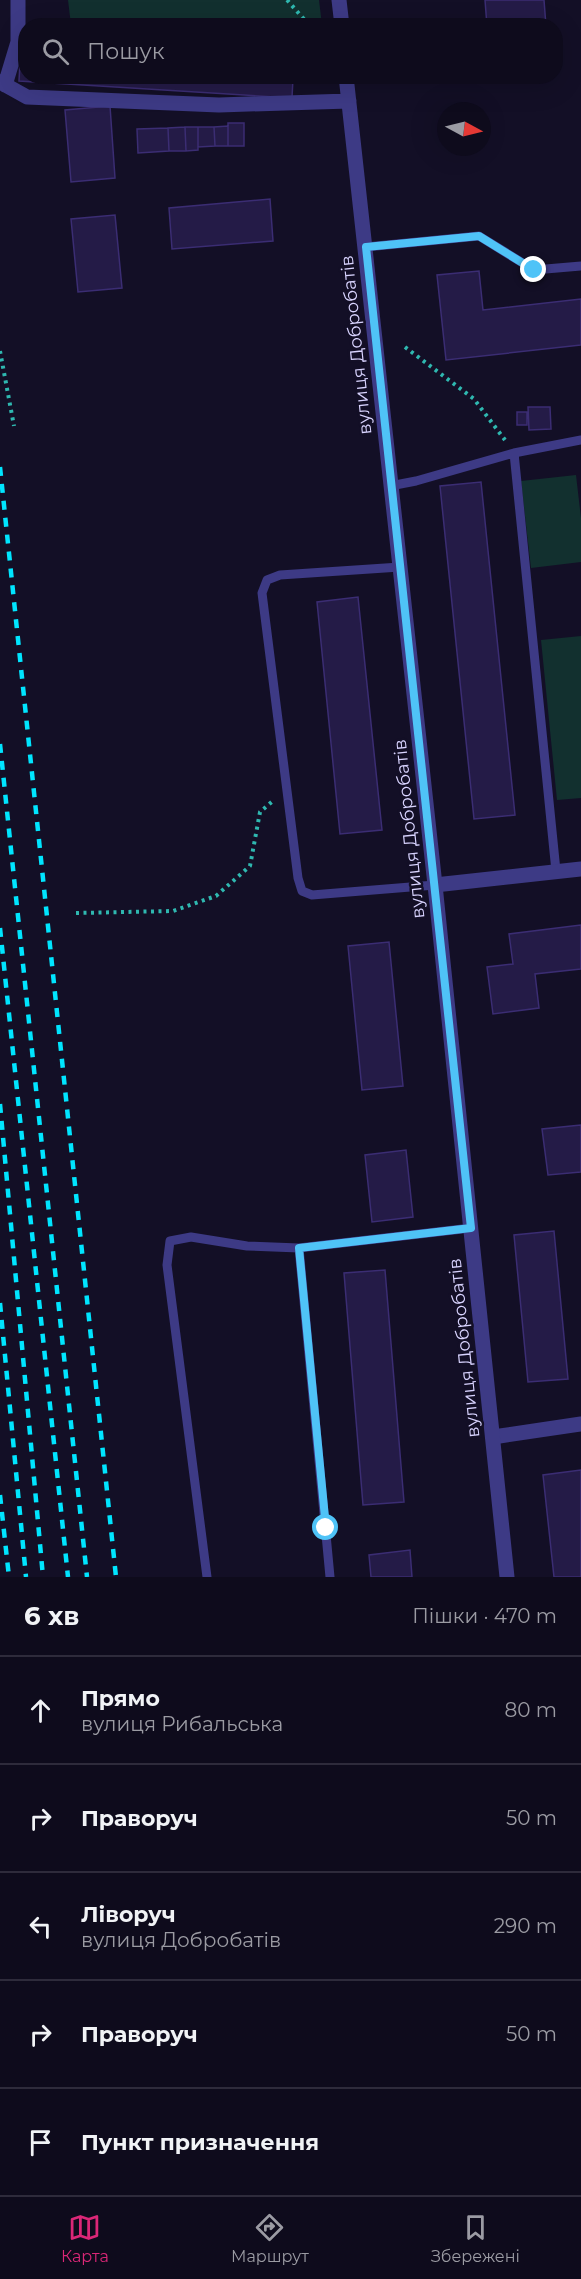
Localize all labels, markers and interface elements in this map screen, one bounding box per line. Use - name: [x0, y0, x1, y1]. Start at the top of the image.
- search box: [18, 18, 563, 84]
- icon: search: [39, 35, 72, 68]
- text: Пошук: [87, 38, 165, 65]
- north arrow: [437, 102, 491, 156]
- street label: вулиця Добробатів: [336, 254, 376, 436]
- route end: [520, 256, 546, 282]
- street label: вулиця Добробатів: [389, 738, 429, 920]
- street label: вулиця Добробатів: [444, 1257, 484, 1439]
- route start: [312, 1514, 338, 1540]
- text: 6 хв: [24, 1600, 79, 1632]
- text: Пішки · 470 m: [412, 1604, 557, 1628]
- text: Прямо: [81, 1685, 160, 1712]
- icon: ahead: [24, 1694, 57, 1727]
- text: 80 m: [505, 1698, 557, 1722]
- text: вулиця Рибальська: [81, 1712, 283, 1736]
- icon: right: [24, 1802, 57, 1835]
- text: Праворуч: [81, 1805, 198, 1832]
- text: 50 m: [506, 1806, 557, 1830]
- text: Ліворуч: [81, 1901, 176, 1928]
- icon: left: [24, 1910, 57, 1943]
- text: 290 m: [494, 1914, 557, 1938]
- text: вулиця Добробатів: [81, 1928, 281, 1952]
- icon: right: [24, 2018, 57, 2051]
- text: Праворуч: [81, 2021, 198, 2048]
- text: 50 m: [506, 2022, 557, 2046]
- icon: arrive: [24, 2126, 57, 2159]
- text: Пункт призначення: [81, 2129, 319, 2156]
- tab: Карта: [61, 2211, 109, 2266]
- tab: Маршрут: [231, 2211, 309, 2266]
- tab: Збережені: [431, 2211, 520, 2266]

